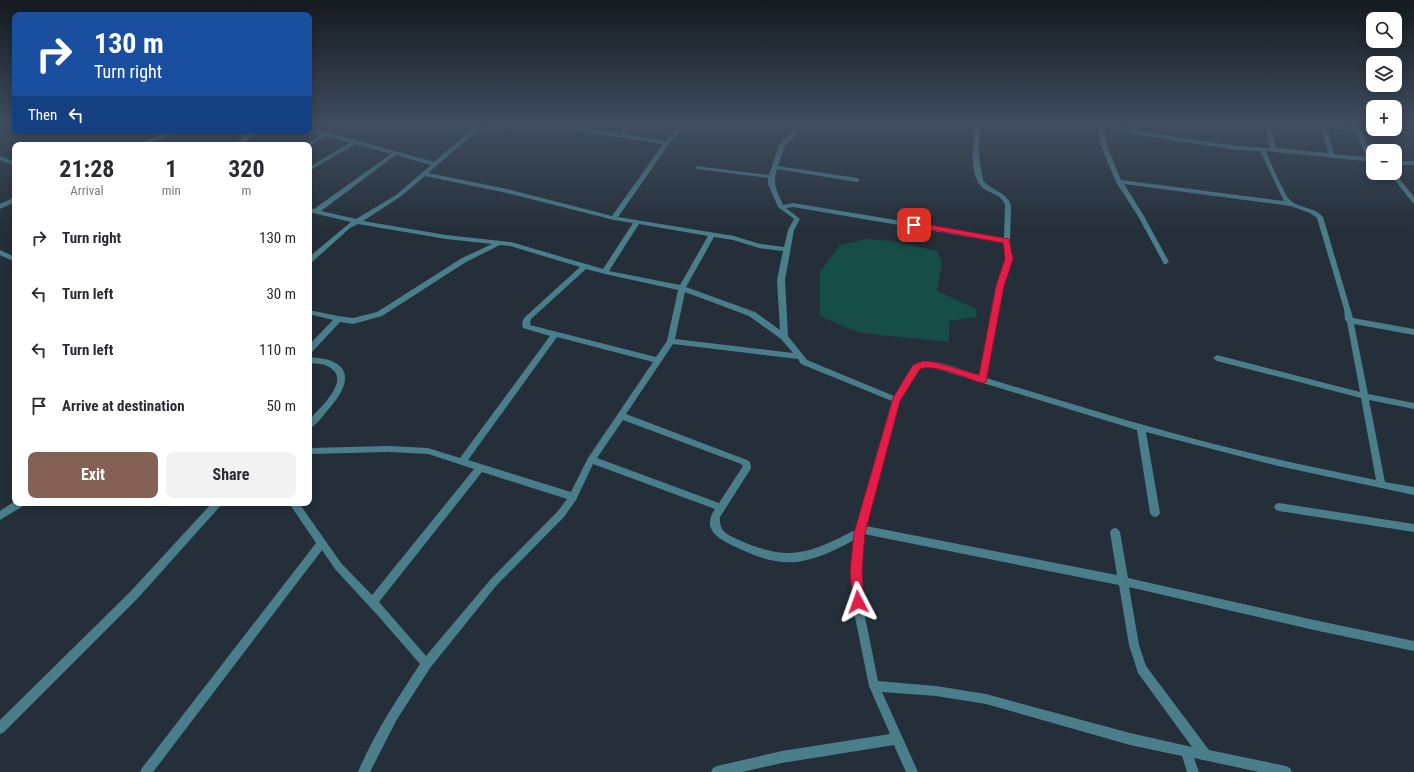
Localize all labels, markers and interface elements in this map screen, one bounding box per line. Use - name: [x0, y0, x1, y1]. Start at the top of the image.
- map controls: [1366, 12, 1402, 180]
- button: search: [1366, 12, 1402, 48]
- text: 130 m: [94, 27, 164, 60]
- icon: right: [28, 28, 80, 80]
- button: layers: [1366, 56, 1402, 92]
- text: Turn right: [94, 61, 162, 82]
- button: +: [1366, 100, 1402, 136]
- icon: left: [65, 104, 87, 126]
- text: Then: [28, 106, 57, 124]
- button: −: [1366, 144, 1402, 180]
- text: 21:28: [59, 155, 114, 183]
- text: 1: [165, 155, 177, 183]
- text: 320: [228, 155, 265, 183]
- text: Arrival: [70, 183, 103, 198]
- text: min: [162, 183, 181, 198]
- text: m: [242, 183, 251, 198]
- pin: [897, 208, 931, 242]
- icon: arrive: [903, 214, 925, 236]
- icon: right: [28, 227, 50, 249]
- text: Turn right: [62, 229, 121, 247]
- text: 130 m: [259, 229, 296, 247]
- icon: left: [28, 283, 50, 305]
- text: Turn left: [62, 285, 113, 303]
- text: 30 m: [266, 285, 296, 303]
- icon: left: [28, 339, 50, 361]
- text: Turn left: [62, 341, 113, 359]
- text: 110 m: [259, 341, 296, 359]
- icon: arrive: [28, 395, 50, 417]
- text: Arrive at destination: [62, 397, 185, 415]
- text: 50 m: [266, 397, 296, 415]
- button: Exit: [28, 452, 158, 498]
- button: Share: [166, 452, 296, 498]
- position arrow: [837, 581, 879, 623]

